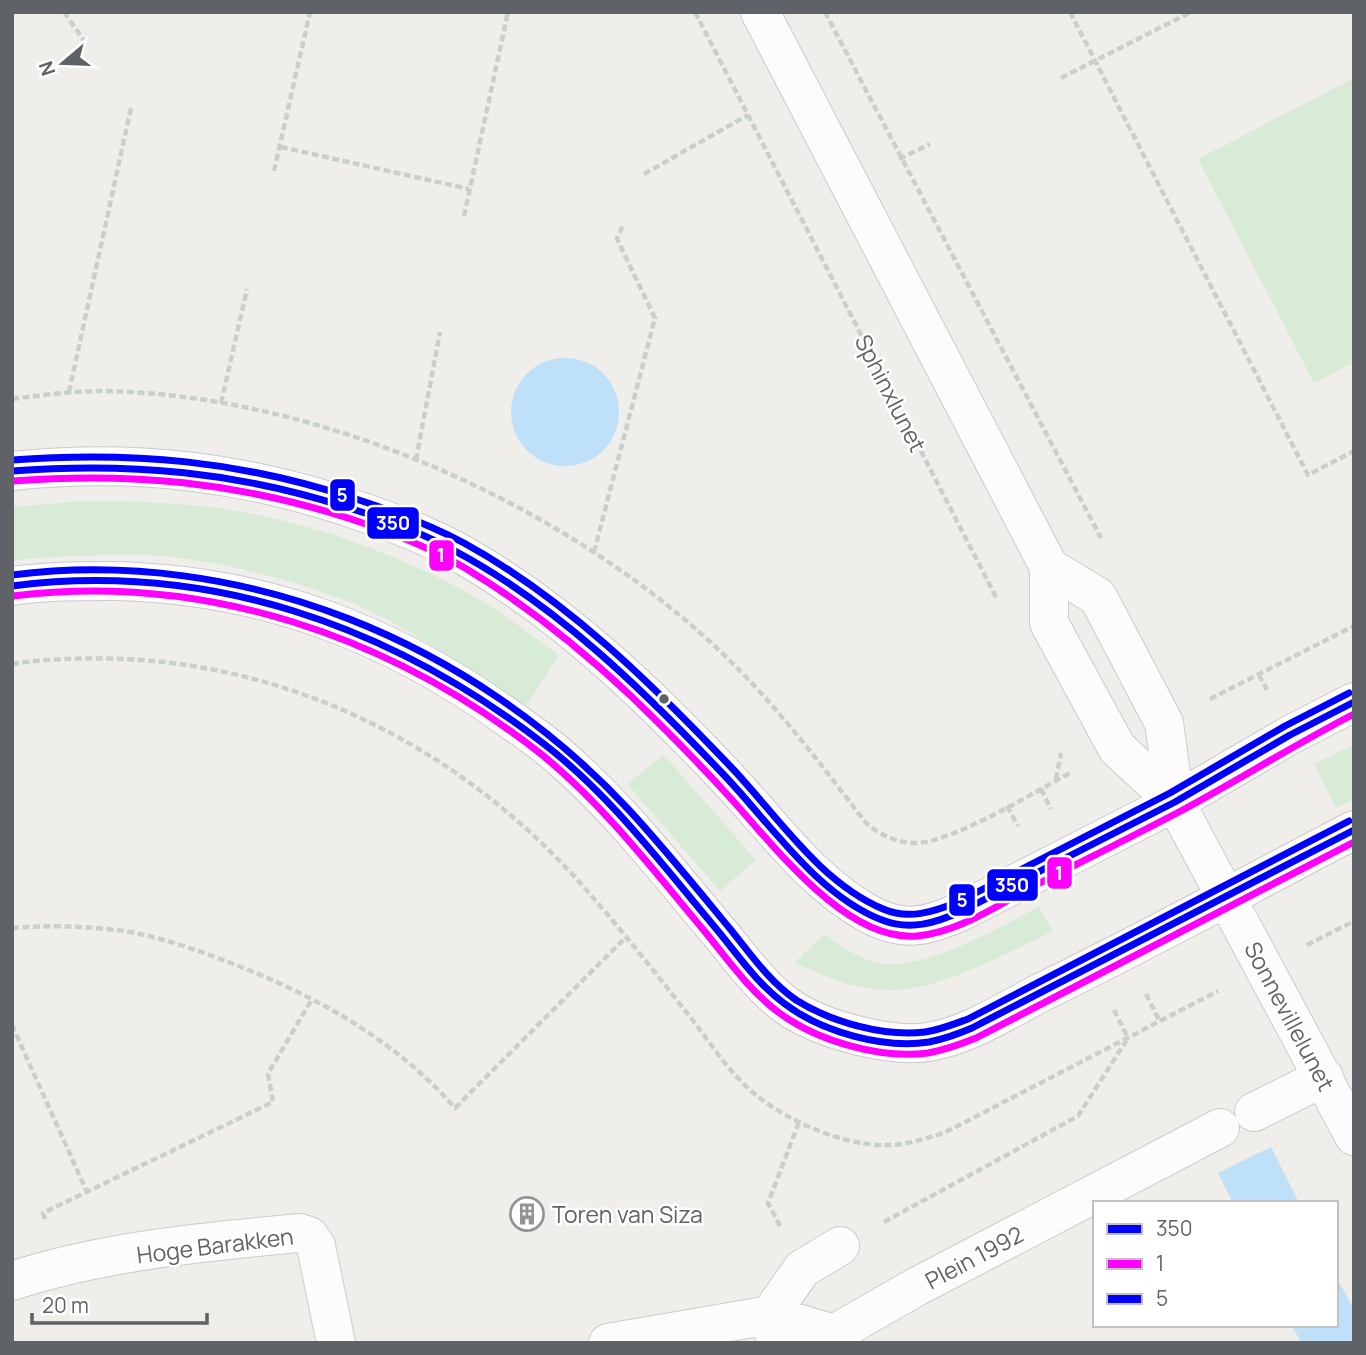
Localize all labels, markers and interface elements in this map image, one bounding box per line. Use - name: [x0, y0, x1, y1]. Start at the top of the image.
- north arrow: [28, 28, 98, 98]
- text: N: [32, 58, 61, 79]
- street label: Sphinxlunet: [848, 329, 934, 457]
- line badge: 5: [329, 478, 356, 512]
- text: 5: [336, 482, 348, 508]
- line badge: 350: [366, 506, 420, 540]
- text: 350: [376, 510, 410, 536]
- line badge: 1: [428, 539, 455, 572]
- text: 1: [437, 542, 445, 568]
- unlabelled marker: [657, 692, 671, 706]
- line badge: 1: [1046, 856, 1073, 890]
- text: 1: [1055, 860, 1063, 886]
- line badge: 350: [986, 868, 1039, 902]
- text: 350: [995, 872, 1029, 898]
- line badge: 5: [948, 883, 976, 917]
- text: 5: [956, 887, 968, 913]
- street label: Sonnevillelunet: [1237, 936, 1343, 1096]
- building icon: Toren van Siza: [508, 1195, 546, 1233]
- place label: Toren van Siza: [552, 1198, 703, 1230]
- legend: [1093, 1201, 1338, 1327]
- text: 350: [1156, 1214, 1193, 1242]
- street label: Plein 1992: [919, 1218, 1029, 1296]
- street label: Hoge Barakken: [135, 1220, 295, 1270]
- text: 1: [1156, 1249, 1164, 1277]
- scale bar: [32, 1282, 206, 1326]
- text: 5: [1156, 1284, 1168, 1312]
- text: 20 m: [42, 1291, 89, 1319]

